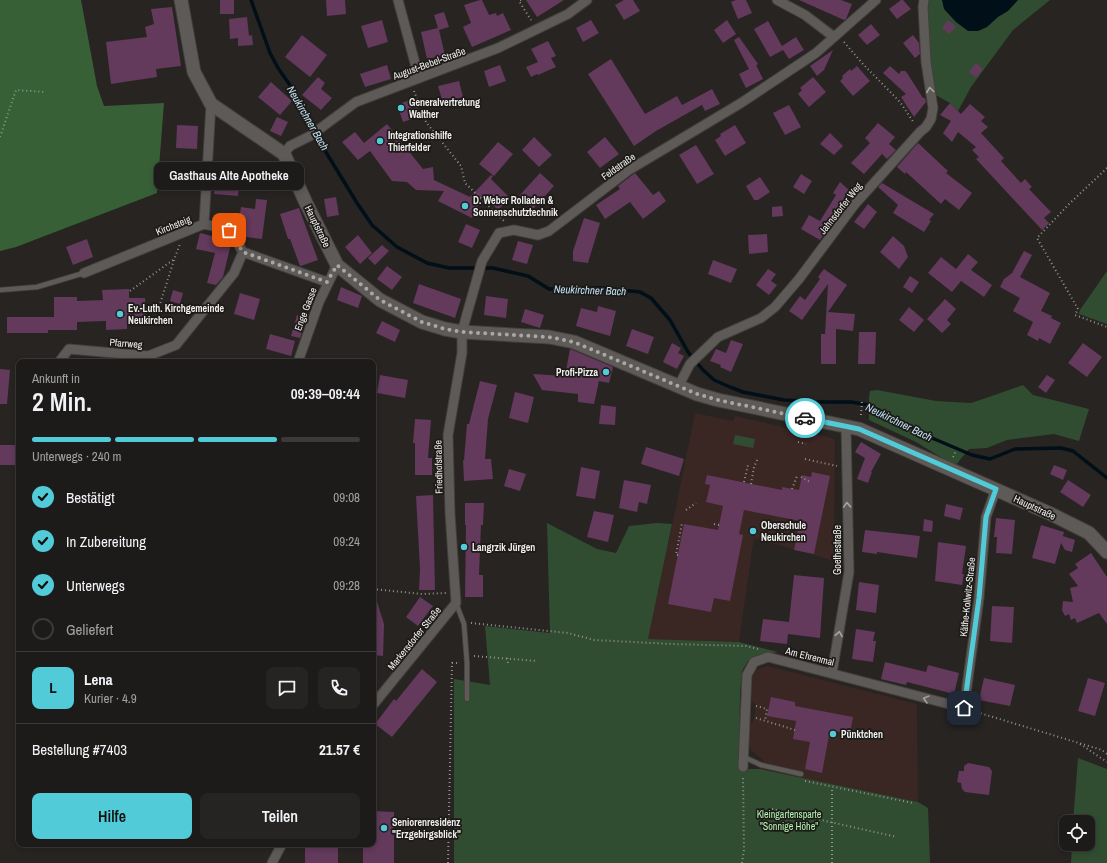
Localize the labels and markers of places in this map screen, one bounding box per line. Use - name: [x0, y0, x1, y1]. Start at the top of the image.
- place label: Generalvertretung Walther: [409, 96, 480, 121]
- marker: Generalvertretung Walther: [396, 103, 406, 113]
- place label: Integrationshilfe Thierfelder: [388, 129, 452, 154]
- marker: Integrationshilfe Thierfelder: [375, 136, 385, 146]
- callout: Gasthaus Alte Apotheke: [154, 162, 304, 190]
- place label: D. Weber Rolladen & Sonnenschutztechnik: [473, 194, 558, 219]
- marker: D. Weber Rolladen & Sonnenschutztechnik: [460, 201, 470, 211]
- pin: [212, 213, 246, 247]
- place label: Ev.-Luth. Kirchgemeinde Neukirchen: [128, 302, 224, 327]
- marker: Ev.-Luth. Kirchgemeinde Neukirchen: [115, 309, 125, 319]
- place label: Profi-Pizza: [556, 366, 598, 379]
- marker: Profi-Pizza: [601, 367, 611, 377]
- place label: Oberschule Neukirchen: [761, 519, 807, 544]
- marker: Oberschule Neukirchen: [748, 526, 758, 536]
- place label: Langrzik Jürgen: [472, 541, 535, 554]
- marker: Langrzik Jürgen: [459, 542, 469, 552]
- pin: [947, 691, 981, 725]
- place label: Pünktchen: [841, 728, 883, 741]
- marker: Pünktchen: [828, 729, 838, 739]
- place label: Seniorenresidenz "Erzgebirgsblick": [392, 816, 461, 841]
- marker: Seniorenresidenz "Erzgebirgsblick": [379, 823, 389, 833]

